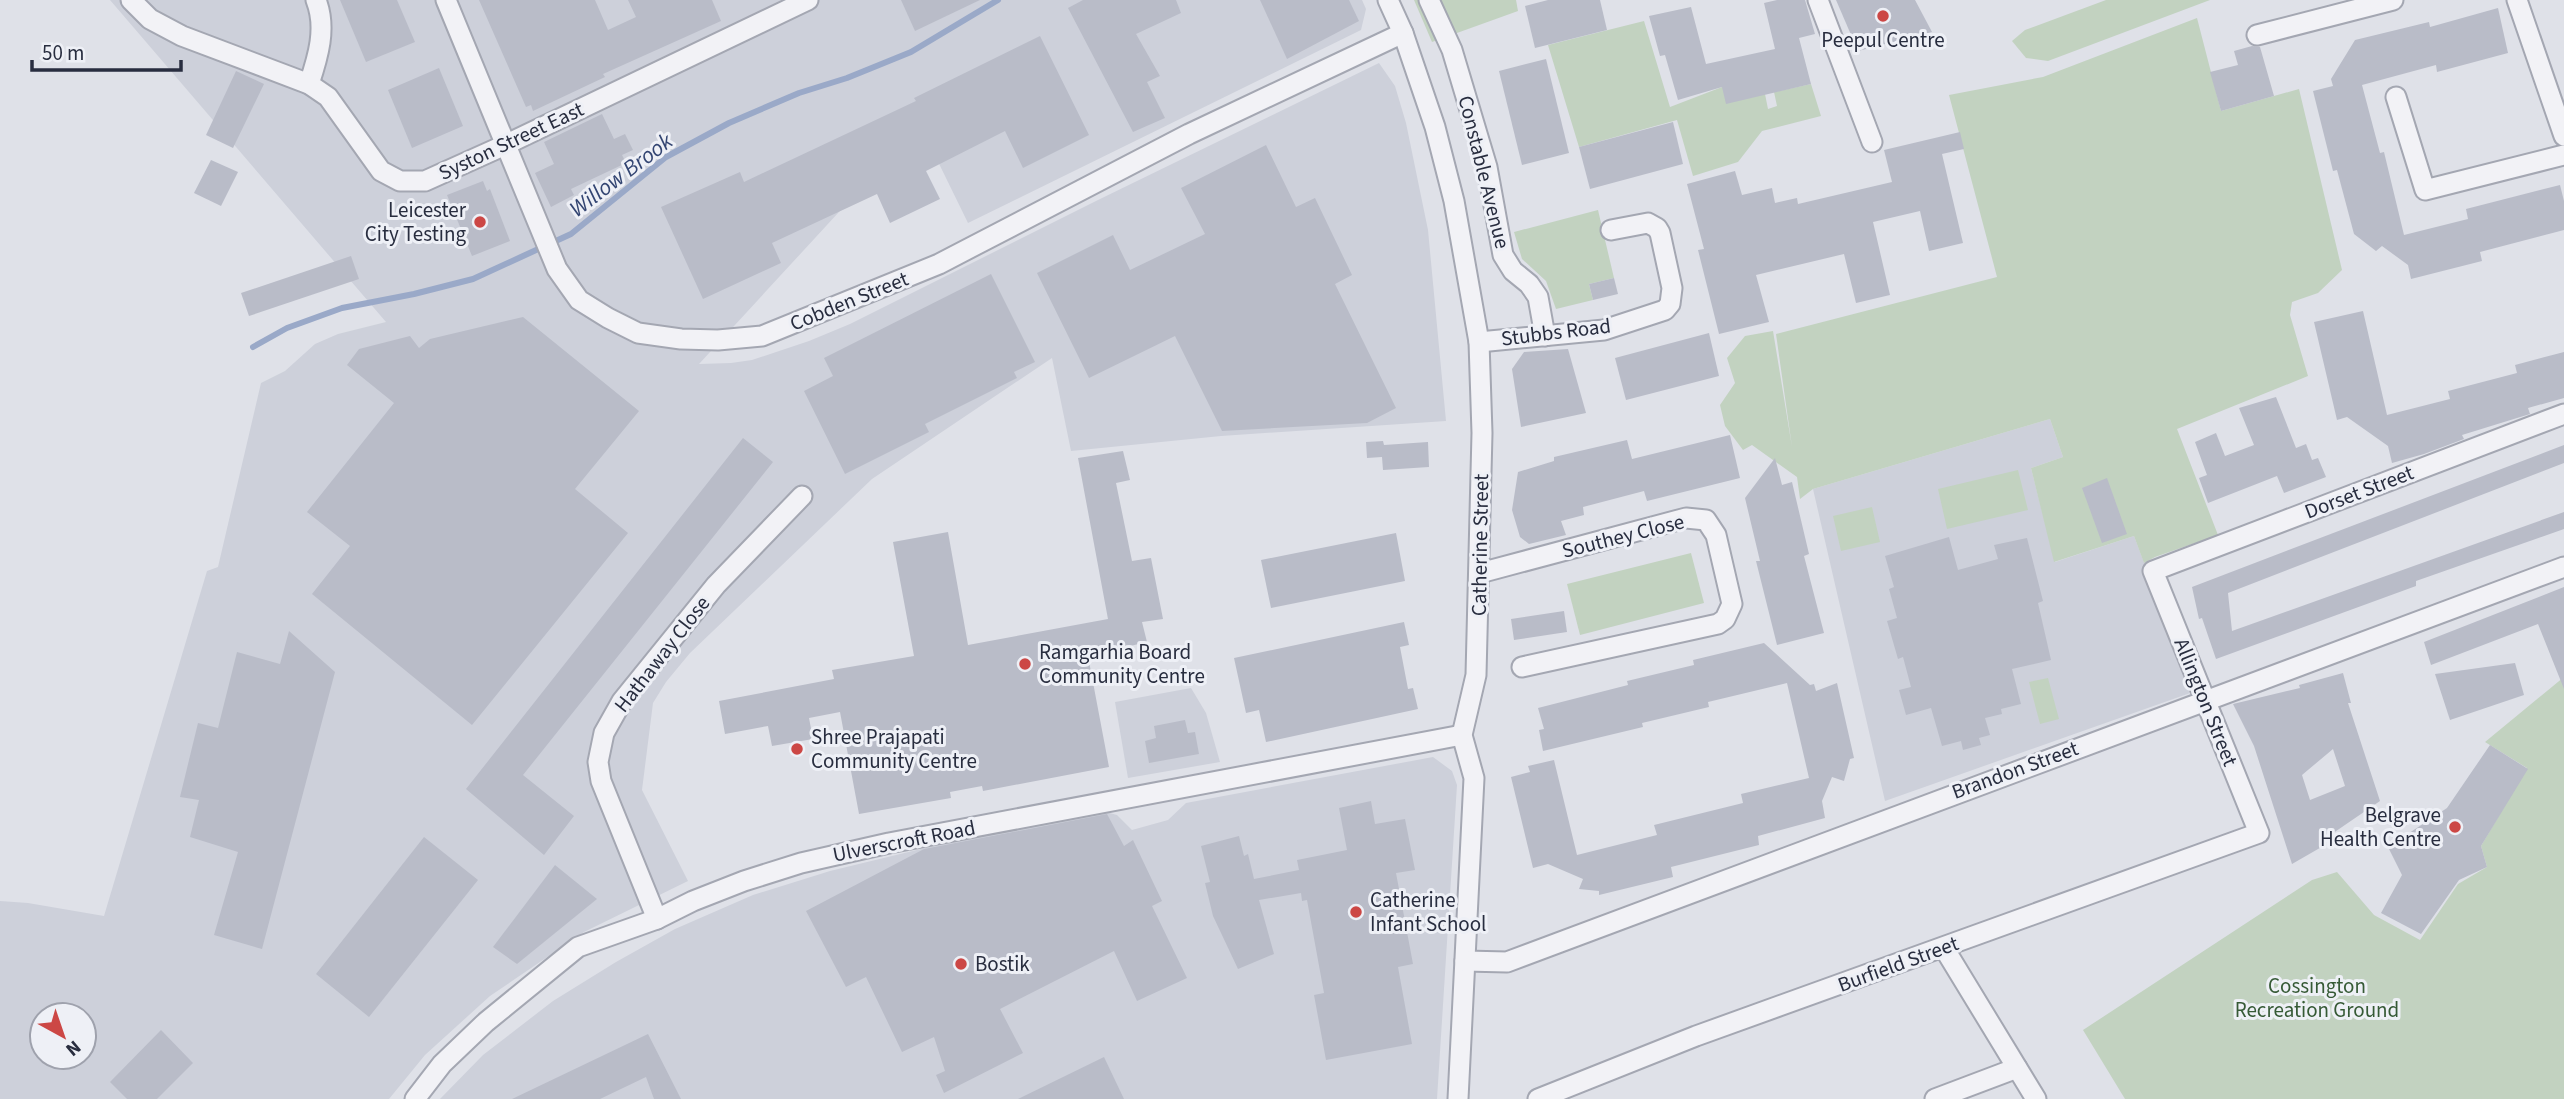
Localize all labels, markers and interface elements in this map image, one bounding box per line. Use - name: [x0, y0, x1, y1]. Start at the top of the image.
- marker: Peepul Centre: [1875, 8, 1891, 24]
- place label: Peepul Centre: [1821, 25, 1945, 55]
- scale bar: [32, 28, 180, 72]
- text: 50 m: [42, 38, 84, 68]
- street label: Constable Avenue: [1450, 92, 1518, 252]
- street label: Syston Street East: [433, 94, 589, 188]
- water label: Willow Brook: [562, 124, 681, 225]
- place label: Leicester City Testing: [365, 195, 467, 249]
- marker: Leicester City Testing: [472, 214, 488, 230]
- street label: Cobden Street: [785, 264, 913, 338]
- street label: Stubbs Road: [1499, 310, 1613, 354]
- street label: Dorset Street: [2300, 457, 2418, 527]
- street label: Catherine Street: [1464, 474, 1496, 616]
- street label: Southey Close: [1559, 506, 1687, 566]
- street label: Hathaway Close: [607, 589, 717, 719]
- street label: Allington Street: [2167, 633, 2245, 771]
- place label: Ramgarhia Board Community Centre: [1039, 637, 1205, 691]
- marker: Ramgarhia Board Community Centre: [1017, 656, 1033, 672]
- place label: Shree Prajapati Community Centre: [811, 722, 977, 776]
- street label: Brandon Street: [1948, 733, 2082, 807]
- marker: Shree Prajapati Community Centre: [789, 741, 805, 757]
- place label: Belgrave Health Centre: [2320, 800, 2441, 854]
- street label: Ulverscroft Road: [830, 812, 978, 870]
- marker: Belgrave Health Centre: [2447, 819, 2463, 835]
- place label: Catherine Infant School: [1370, 885, 1486, 939]
- marker: Catherine Infant School: [1348, 904, 1364, 920]
- street label: Burfield Street: [1833, 928, 1963, 1000]
- place label: Bostik: [975, 949, 1030, 979]
- marker: Bostik: [953, 956, 969, 972]
- park label: Cossington Recreation Ground: [2235, 971, 2399, 1025]
- north arrow: [28, 1001, 98, 1071]
- text: N: [59, 1033, 86, 1062]

